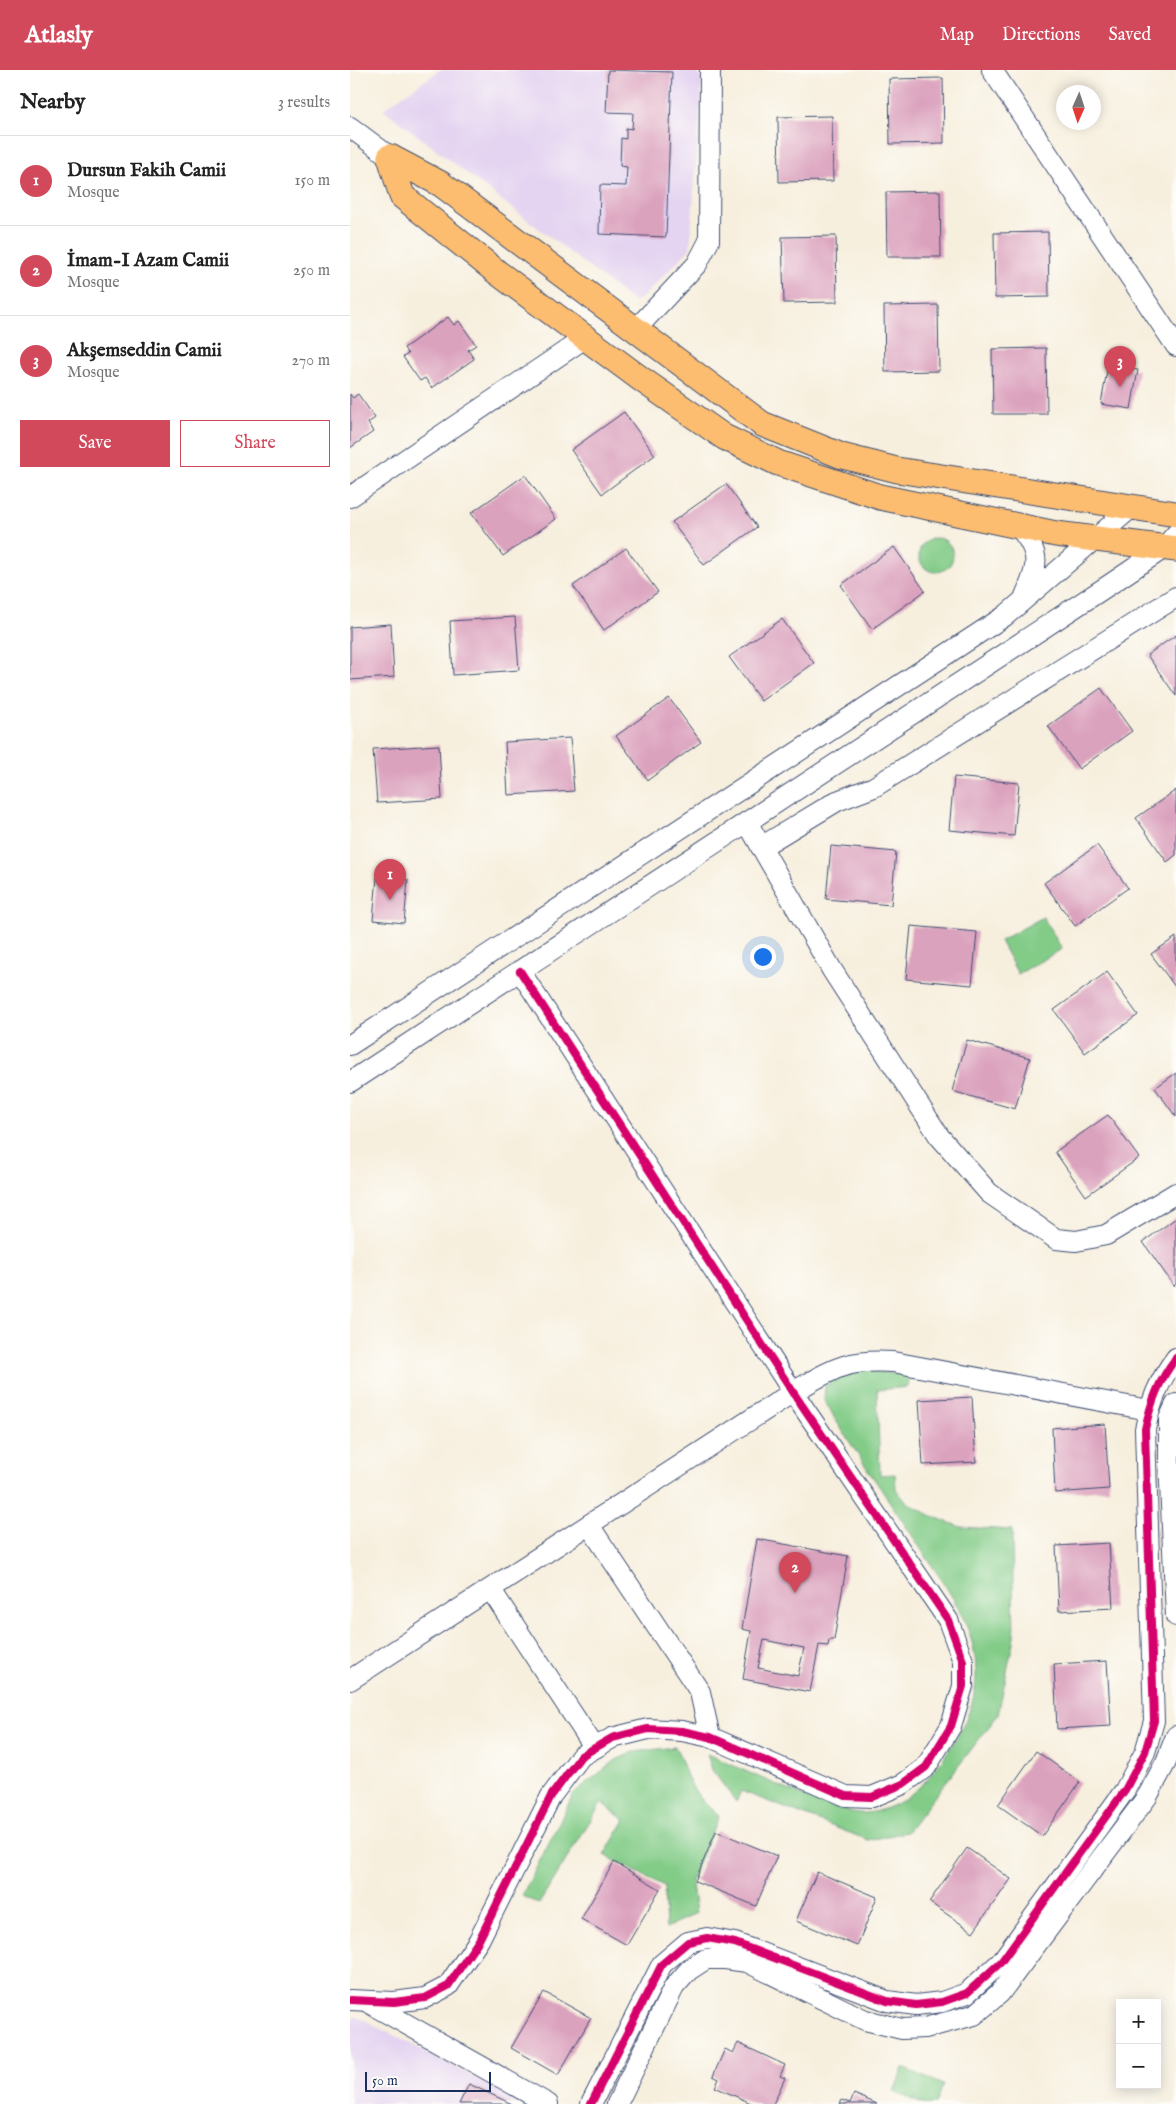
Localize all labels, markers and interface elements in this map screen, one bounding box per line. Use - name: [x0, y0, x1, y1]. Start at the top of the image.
- text: Atlasly: [25, 20, 93, 51]
- text: Map: [940, 24, 974, 47]
- text: Directions: [1002, 24, 1080, 47]
- text: Saved: [1108, 24, 1151, 47]
- north arrow: [1056, 85, 1101, 130]
- text: Nearby: [20, 89, 85, 116]
- text: 3 results: [278, 93, 330, 113]
- text: Dursun Fakih Camii: [67, 159, 226, 183]
- text: 1: [33, 171, 39, 191]
- text: 150 m: [295, 171, 330, 191]
- text: Mosque: [67, 183, 120, 203]
- text: İmam-I Azam Camii: [67, 249, 229, 273]
- text: 2: [32, 261, 40, 281]
- text: 250 m: [293, 261, 330, 281]
- text: Mosque: [67, 273, 120, 293]
- text: Akşemseddin Camii: [67, 339, 222, 363]
- pin: 3: [1104, 346, 1136, 387]
- text: 3: [33, 351, 39, 371]
- text: 270 m: [291, 351, 330, 371]
- text: Mosque: [67, 363, 120, 383]
- button: Save: [20, 420, 170, 467]
- button: Share: [180, 420, 330, 467]
- pin: 1: [374, 859, 406, 900]
- your location: [750, 944, 776, 970]
- pin: 2: [779, 1552, 811, 1593]
- map controls: [1116, 1999, 1161, 2089]
- button: +: [1116, 1999, 1161, 2044]
- button: −: [1116, 2044, 1161, 2089]
- scale bar: [365, 2069, 491, 2092]
- text: 50 m: [372, 2072, 398, 2090]

